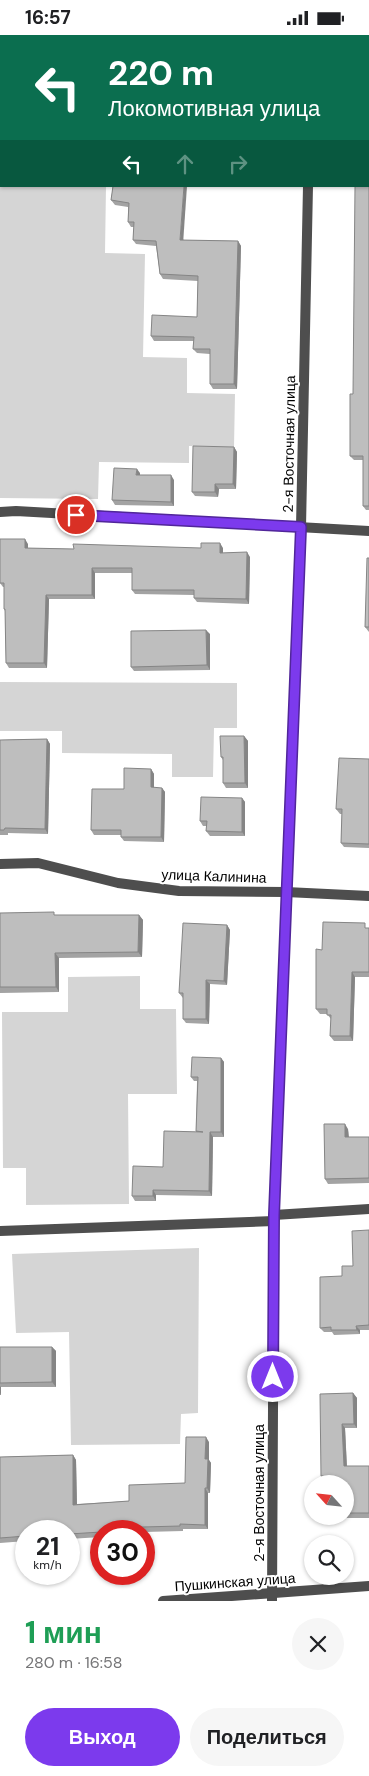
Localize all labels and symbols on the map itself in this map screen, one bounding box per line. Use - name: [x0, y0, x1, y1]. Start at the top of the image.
- street label: 2-я Восточная улица: [279, 375, 299, 513]
- pin: [55, 494, 97, 536]
- street label: улица Калинина: [161, 865, 267, 887]
- position arrow: [246, 1350, 298, 1402]
- street label: 2-я Восточная улица: [250, 1424, 268, 1562]
- north arrow: [304, 1475, 354, 1525]
- speed limit sign: 30: [90, 1520, 155, 1585]
- street label: Пушкинская улица: [174, 1569, 296, 1595]

